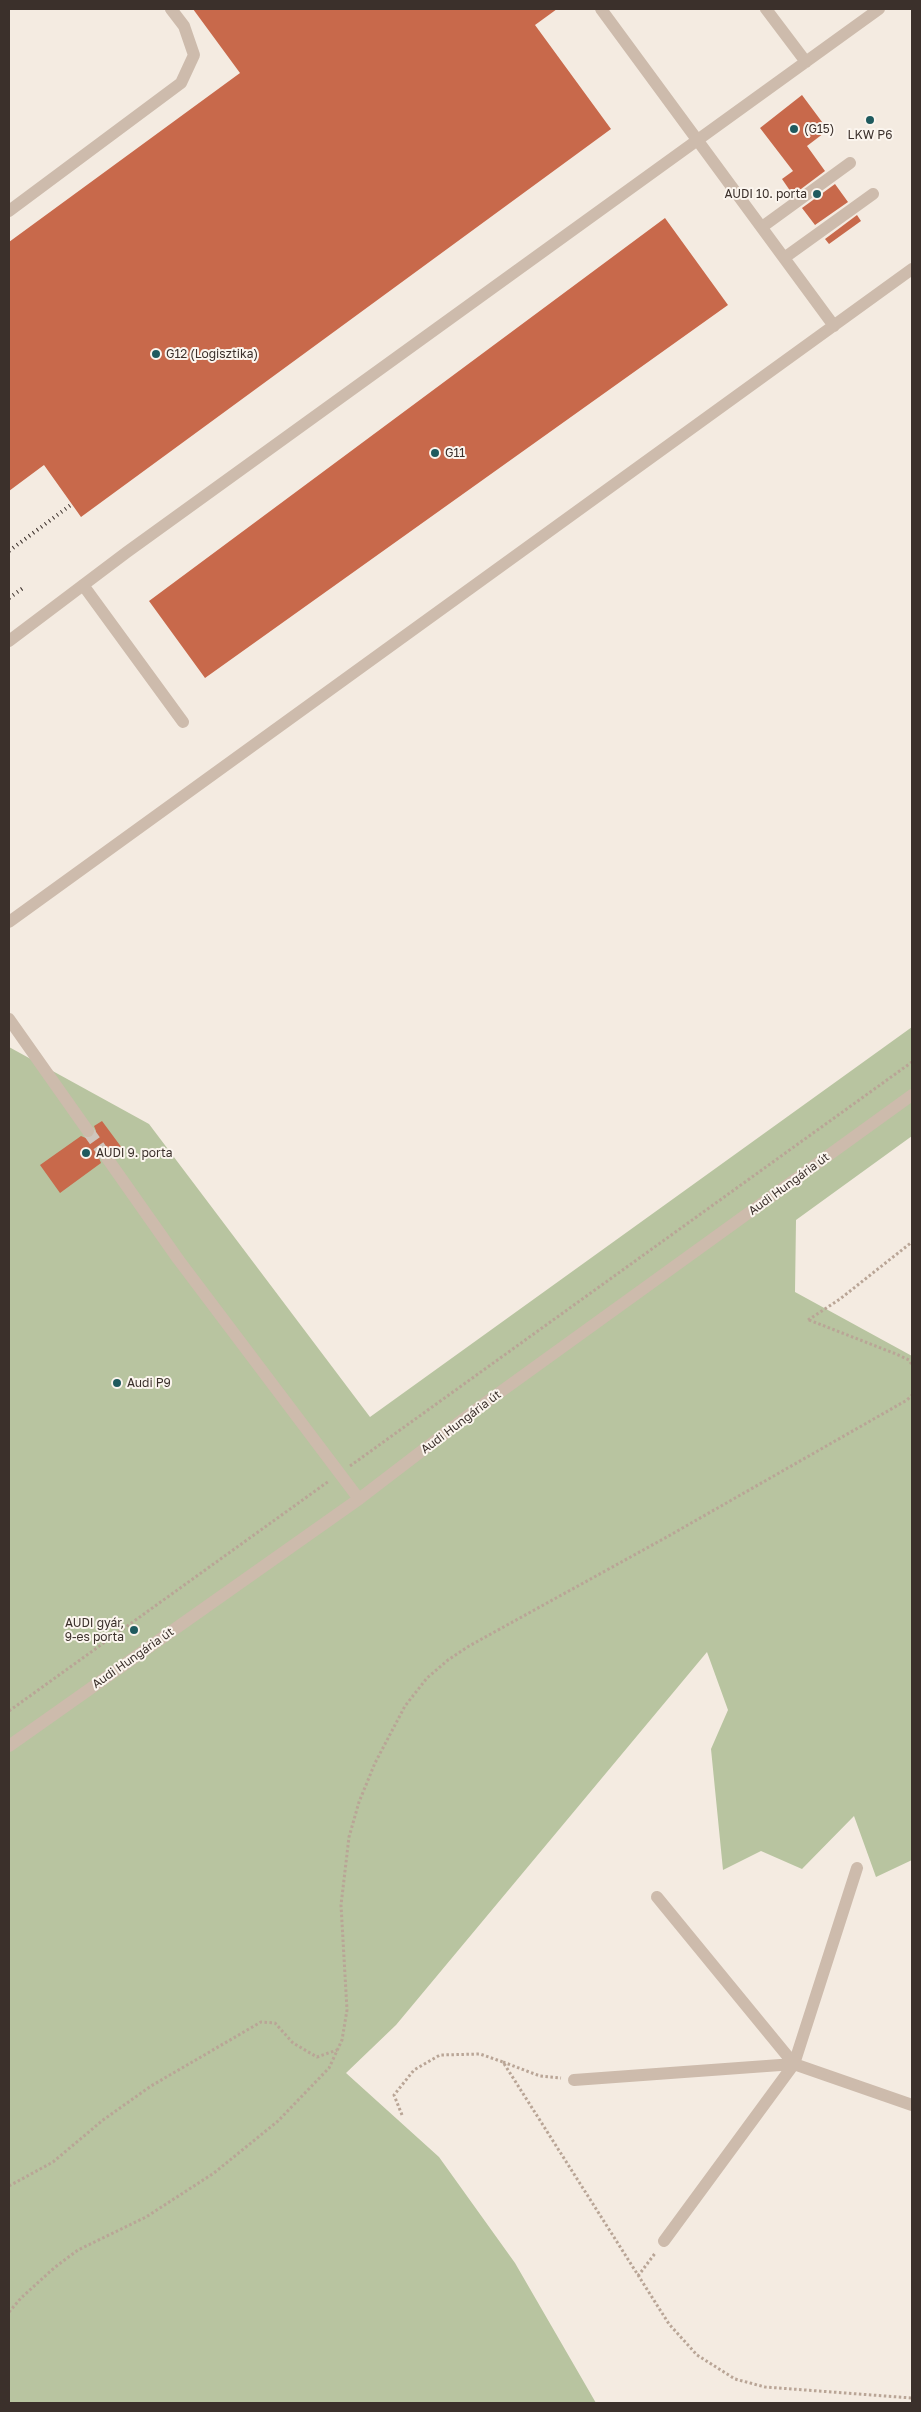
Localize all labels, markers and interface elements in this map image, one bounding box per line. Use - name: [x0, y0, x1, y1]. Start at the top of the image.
- marker: LKW P6: [864, 114, 876, 126]
- place label: (G15): [804, 122, 834, 136]
- marker: (G15): [788, 123, 800, 135]
- place label: LKW P6: [848, 128, 892, 142]
- place label: AUDI 10. porta: [724, 187, 807, 201]
- marker: AUDI 10. porta: [811, 188, 823, 200]
- place label: G12 (Logisztika): [166, 347, 258, 361]
- marker: G12 (Logisztika): [150, 348, 162, 360]
- place label: G11: [445, 446, 465, 460]
- marker: G11: [429, 447, 441, 459]
- place label: AUDI 9. porta: [96, 1146, 173, 1160]
- marker: AUDI 9. porta: [80, 1147, 92, 1159]
- street label: Audi Hungária út: [746, 1150, 832, 1218]
- place label: Audi P9: [127, 1376, 171, 1390]
- marker: Audi P9: [111, 1377, 123, 1389]
- street label: Audi Hungária út: [418, 1387, 504, 1457]
- place label: AUDI gyár, 9-es porta: [65, 1616, 124, 1644]
- street label: Audi Hungária út: [89, 1624, 177, 1692]
- marker: AUDI gyár, 9-es porta: [128, 1624, 140, 1636]

